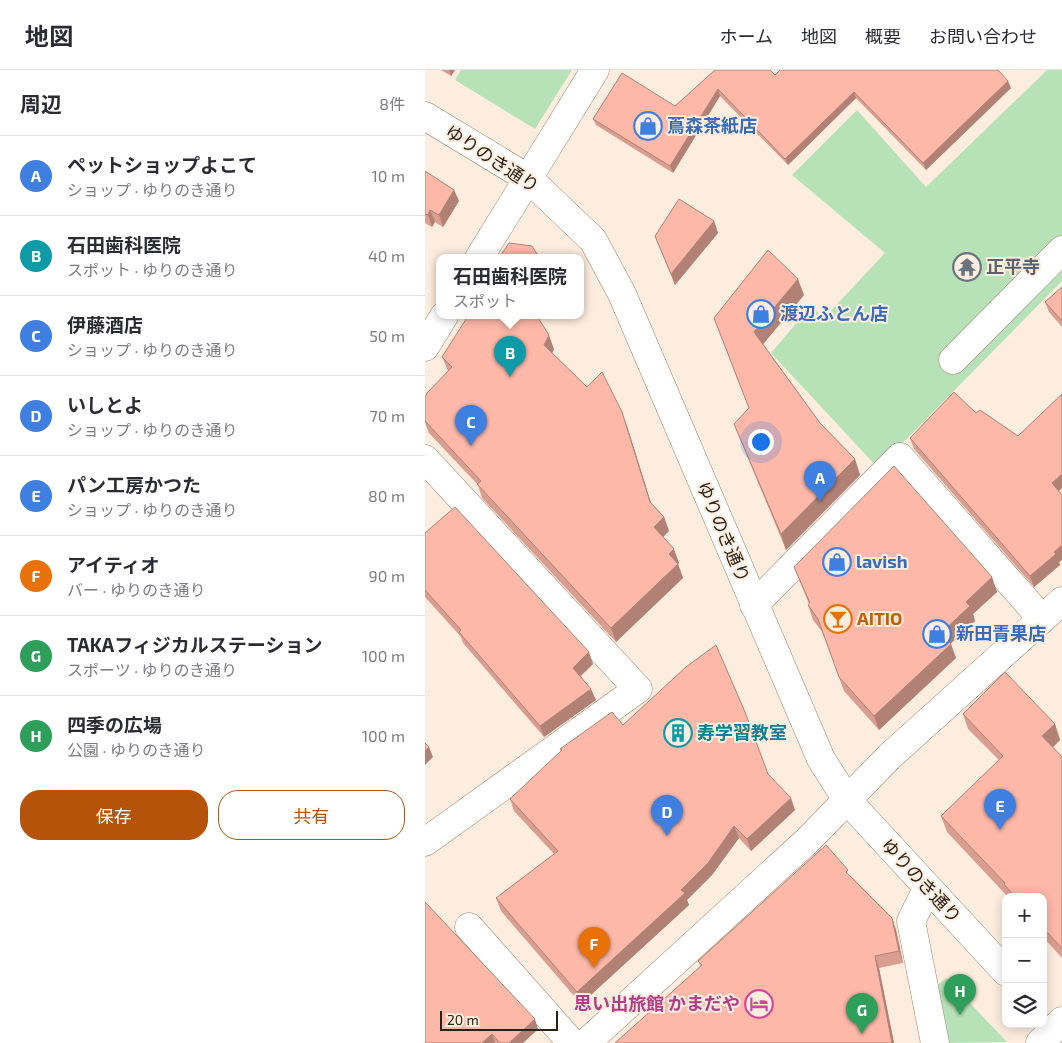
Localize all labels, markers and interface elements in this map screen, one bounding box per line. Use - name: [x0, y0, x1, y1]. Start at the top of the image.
- text: 地図: [25, 21, 73, 50]
- text: ホーム: [720, 25, 773, 47]
- text: 地図: [801, 25, 837, 47]
- text: 概要: [865, 25, 901, 47]
- text: お問い合わせ: [929, 25, 1037, 47]
- text: 周辺: [20, 91, 62, 116]
- text: 8件: [379, 94, 405, 113]
- shop icon: 蔦森茶紙店: [633, 111, 663, 141]
- place label: 蔦森茶紙店: [667, 114, 757, 136]
- street label: ゆりのき通り: [441, 120, 544, 197]
- text: ペットショップよこて: [67, 153, 257, 176]
- text: A: [31, 166, 41, 185]
- text: 10 m: [371, 166, 405, 185]
- text: ショップ · ゆりのき通り: [67, 180, 237, 199]
- text: 石田歯科医院: [67, 233, 181, 256]
- text: B: [31, 246, 41, 265]
- text: 40 m: [368, 246, 405, 265]
- temple icon: 正平寺: [952, 252, 982, 282]
- popup: [436, 254, 584, 319]
- place label: 正平寺: [986, 255, 1040, 277]
- text: スポット · ゆりのき通り: [67, 260, 237, 279]
- text: 石田歯科医院: [453, 264, 567, 287]
- text: スポット: [453, 291, 517, 310]
- shop icon: 渡辺ふとん店: [746, 299, 776, 329]
- place label: 渡辺ふとん店: [780, 302, 888, 324]
- text: 伊藤酒店: [67, 313, 143, 336]
- text: C: [31, 326, 41, 345]
- text: 50 m: [369, 326, 405, 345]
- pin: B: [494, 336, 526, 377]
- text: ショップ · ゆりのき通り: [67, 340, 237, 359]
- text: いしとよ: [67, 393, 143, 416]
- pin: C: [455, 405, 487, 446]
- text: D: [31, 406, 41, 425]
- text: 70 m: [370, 406, 405, 425]
- text: ショップ · ゆりのき通り: [67, 420, 237, 439]
- your location: [748, 429, 774, 455]
- pin: A: [804, 461, 836, 502]
- text: パン工房かつた: [67, 473, 201, 496]
- street label: ゆりのき通り: [693, 478, 755, 585]
- text: E: [31, 486, 41, 505]
- text: 80 m: [368, 486, 405, 505]
- text: ショップ · ゆりのき通り: [67, 500, 237, 519]
- shop icon: lavish: [822, 547, 852, 577]
- place label: lavish: [856, 550, 908, 572]
- text: アイティオ: [67, 553, 160, 576]
- text: F: [32, 566, 40, 585]
- text: 90 m: [369, 566, 405, 585]
- text: バー · ゆりのき通り: [67, 580, 205, 599]
- bar icon: AITIO: [823, 604, 853, 634]
- place label: AITIO: [857, 607, 903, 629]
- shop icon: 新田青果店: [922, 619, 952, 649]
- place label: 新田青果店: [956, 622, 1046, 644]
- text: TAKAフィジカルステーション: [67, 633, 322, 656]
- text: G: [31, 646, 41, 665]
- text: 100 m: [362, 646, 405, 665]
- text: スポーツ · ゆりのき通り: [67, 660, 237, 679]
- text: 四季の広場: [67, 713, 162, 736]
- building icon: 寿学習教室: [663, 718, 693, 748]
- place label: 寿学習教室: [697, 721, 787, 743]
- text: H: [30, 726, 42, 745]
- text: 100 m: [362, 726, 405, 745]
- text: 公園 · ゆりのき通り: [67, 740, 205, 759]
- pin: E: [984, 789, 1016, 830]
- button: 保存: [20, 790, 208, 840]
- button: 共有: [218, 790, 405, 840]
- pin: D: [651, 795, 683, 836]
- street label: ゆりのき通り: [877, 834, 966, 927]
- map controls: [1002, 893, 1047, 1028]
- button: +: [1002, 893, 1047, 938]
- pin: F: [578, 927, 610, 968]
- button: −: [1002, 938, 1047, 983]
- pin: H: [944, 974, 976, 1015]
- button: layers: [1002, 983, 1047, 1028]
- hotel icon: 思い出旅館 かまだや: [744, 989, 774, 1019]
- place label: 思い出旅館 かまだや: [574, 992, 740, 1014]
- pin: G: [846, 993, 878, 1034]
- scale bar: [440, 1008, 557, 1031]
- text: 20 m: [447, 1011, 479, 1028]

